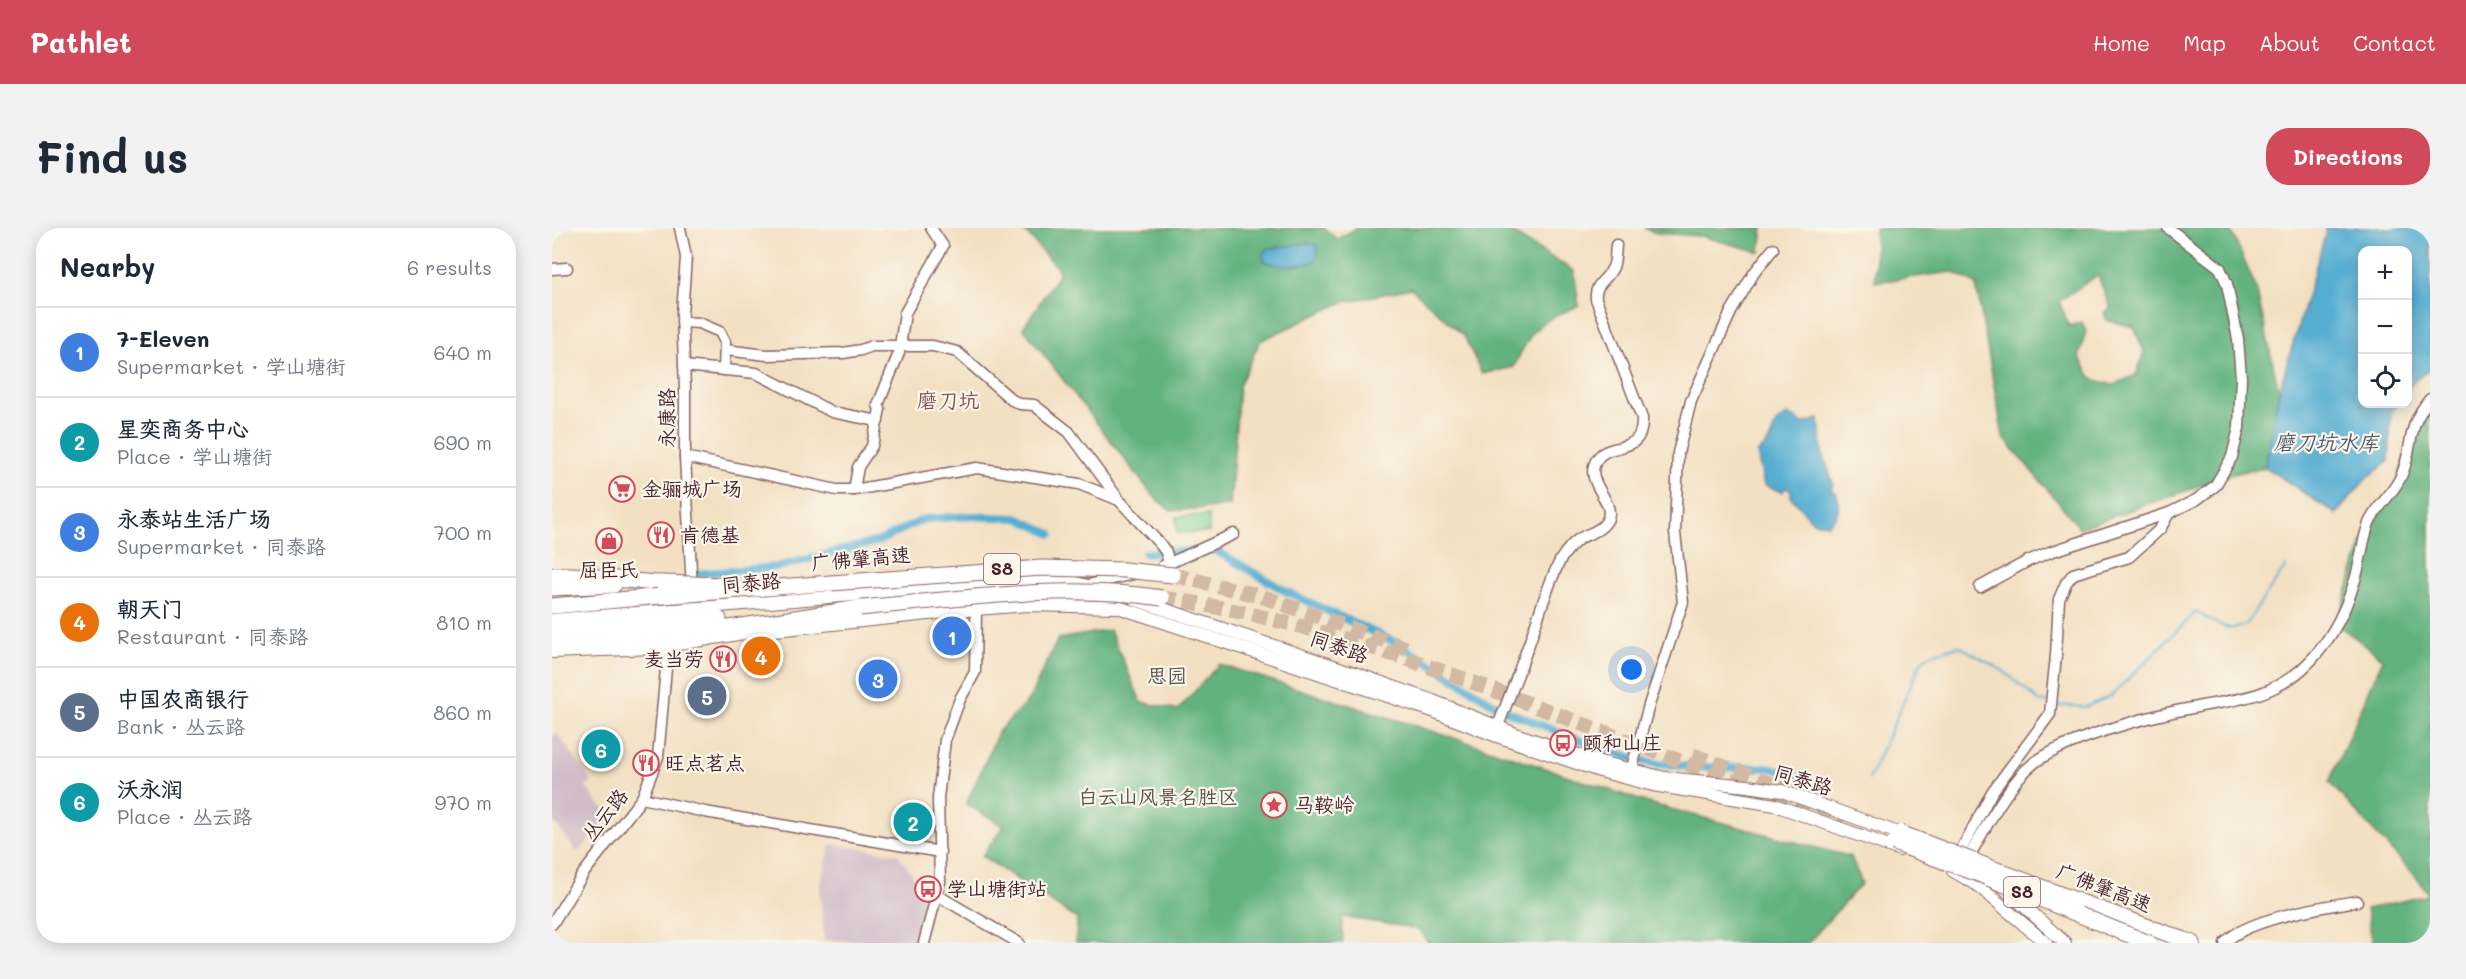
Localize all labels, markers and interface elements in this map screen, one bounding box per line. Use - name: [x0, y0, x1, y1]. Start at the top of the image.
- text: Pathlet: [30, 24, 132, 60]
- text: Home: [2093, 29, 2150, 56]
- text: Map: [2183, 29, 2226, 56]
- text: About: [2259, 29, 2320, 56]
- text: Contact: [2353, 29, 2436, 56]
- button: Directions: [2266, 128, 2430, 185]
- text: Find us: [36, 129, 188, 184]
- map controls: [2358, 246, 2412, 408]
- button: +: [2358, 246, 2412, 300]
- text: Nearby: [60, 250, 155, 284]
- text: 6 results: [407, 254, 492, 280]
- button: −: [2358, 300, 2412, 354]
- text: 7-Eleven: [117, 324, 209, 353]
- text: 1: [75, 339, 84, 365]
- text: 640 m: [434, 339, 492, 365]
- text: Supermarket · 学山塘街: [117, 353, 346, 379]
- button: locate: [2358, 354, 2412, 408]
- district label: 磨刀坑: [917, 386, 980, 413]
- street label: 永康路: [653, 387, 679, 448]
- text: 星奕商务中心: [117, 414, 249, 443]
- water label: 磨刀坑水库: [2274, 428, 2380, 455]
- text: 2: [74, 429, 85, 455]
- text: 690 m: [433, 429, 492, 455]
- text: Place · 学山塘街: [117, 443, 272, 469]
- supermarket icon: 金骊城广场: [607, 474, 637, 504]
- place label: 金骊城广场: [642, 475, 742, 501]
- text: 永泰站生活广场: [117, 504, 271, 533]
- text: 3: [74, 519, 86, 545]
- text: 700 m: [434, 519, 492, 545]
- restaurant icon: 肯德基: [646, 520, 676, 550]
- place label: 肯德基: [680, 521, 740, 547]
- shop icon: 屈臣氏: [594, 526, 624, 556]
- text: Supermarket · 同泰路: [117, 533, 326, 559]
- street label: 广佛肇高速: [810, 541, 912, 575]
- road number: S8: [984, 554, 1020, 584]
- place label: 屈臣氏: [579, 556, 639, 582]
- street label: 同泰路: [720, 566, 783, 598]
- text: 朝天门: [117, 594, 183, 623]
- text: 4: [73, 609, 86, 635]
- text: 810 m: [436, 609, 492, 635]
- pin: 1: [932, 614, 972, 658]
- text: Restaurant · 同泰路: [117, 623, 308, 649]
- street label: 同泰路: [1307, 624, 1373, 668]
- pin: 4: [742, 634, 780, 678]
- restaurant icon: 麦当劳: [708, 644, 738, 674]
- place label: 麦当劳: [644, 645, 704, 671]
- your location: [1617, 655, 1646, 684]
- pin: 3: [858, 656, 898, 702]
- park label: 思园: [1147, 662, 1187, 688]
- pin: 5: [688, 674, 726, 718]
- text: 中国农商银行: [117, 684, 249, 713]
- text: 5: [74, 699, 85, 725]
- text: 860 m: [433, 699, 492, 725]
- text: Bank · 丛云路: [117, 713, 245, 739]
- pin: 6: [581, 726, 620, 772]
- bus stop icon: 颐和山庄: [1548, 728, 1578, 758]
- place label: 颐和山庄: [1582, 729, 1662, 755]
- restaurant icon: 旺点茗点: [631, 748, 661, 778]
- place label: 旺点茗点: [665, 749, 745, 775]
- street label: 同泰路: [1771, 758, 1837, 801]
- text: 沃永润: [117, 774, 183, 803]
- street label: 丛云路: [575, 782, 634, 846]
- park label: 白云山风景名胜区: [1078, 783, 1238, 809]
- text: 6: [73, 789, 86, 815]
- text: 970 m: [434, 789, 492, 815]
- place icon: 马鞍岭: [1259, 790, 1289, 820]
- place label: 马鞍岭: [1294, 791, 1355, 817]
- pin: 2: [894, 800, 932, 844]
- text: Place · 丛云路: [117, 803, 252, 829]
- street label: 广佛肇高速: [2053, 857, 2156, 917]
- bus stop icon: 学山塘街站: [913, 874, 943, 904]
- place label: 学山塘街站: [947, 875, 1047, 901]
- road number: S8: [2004, 877, 2040, 907]

